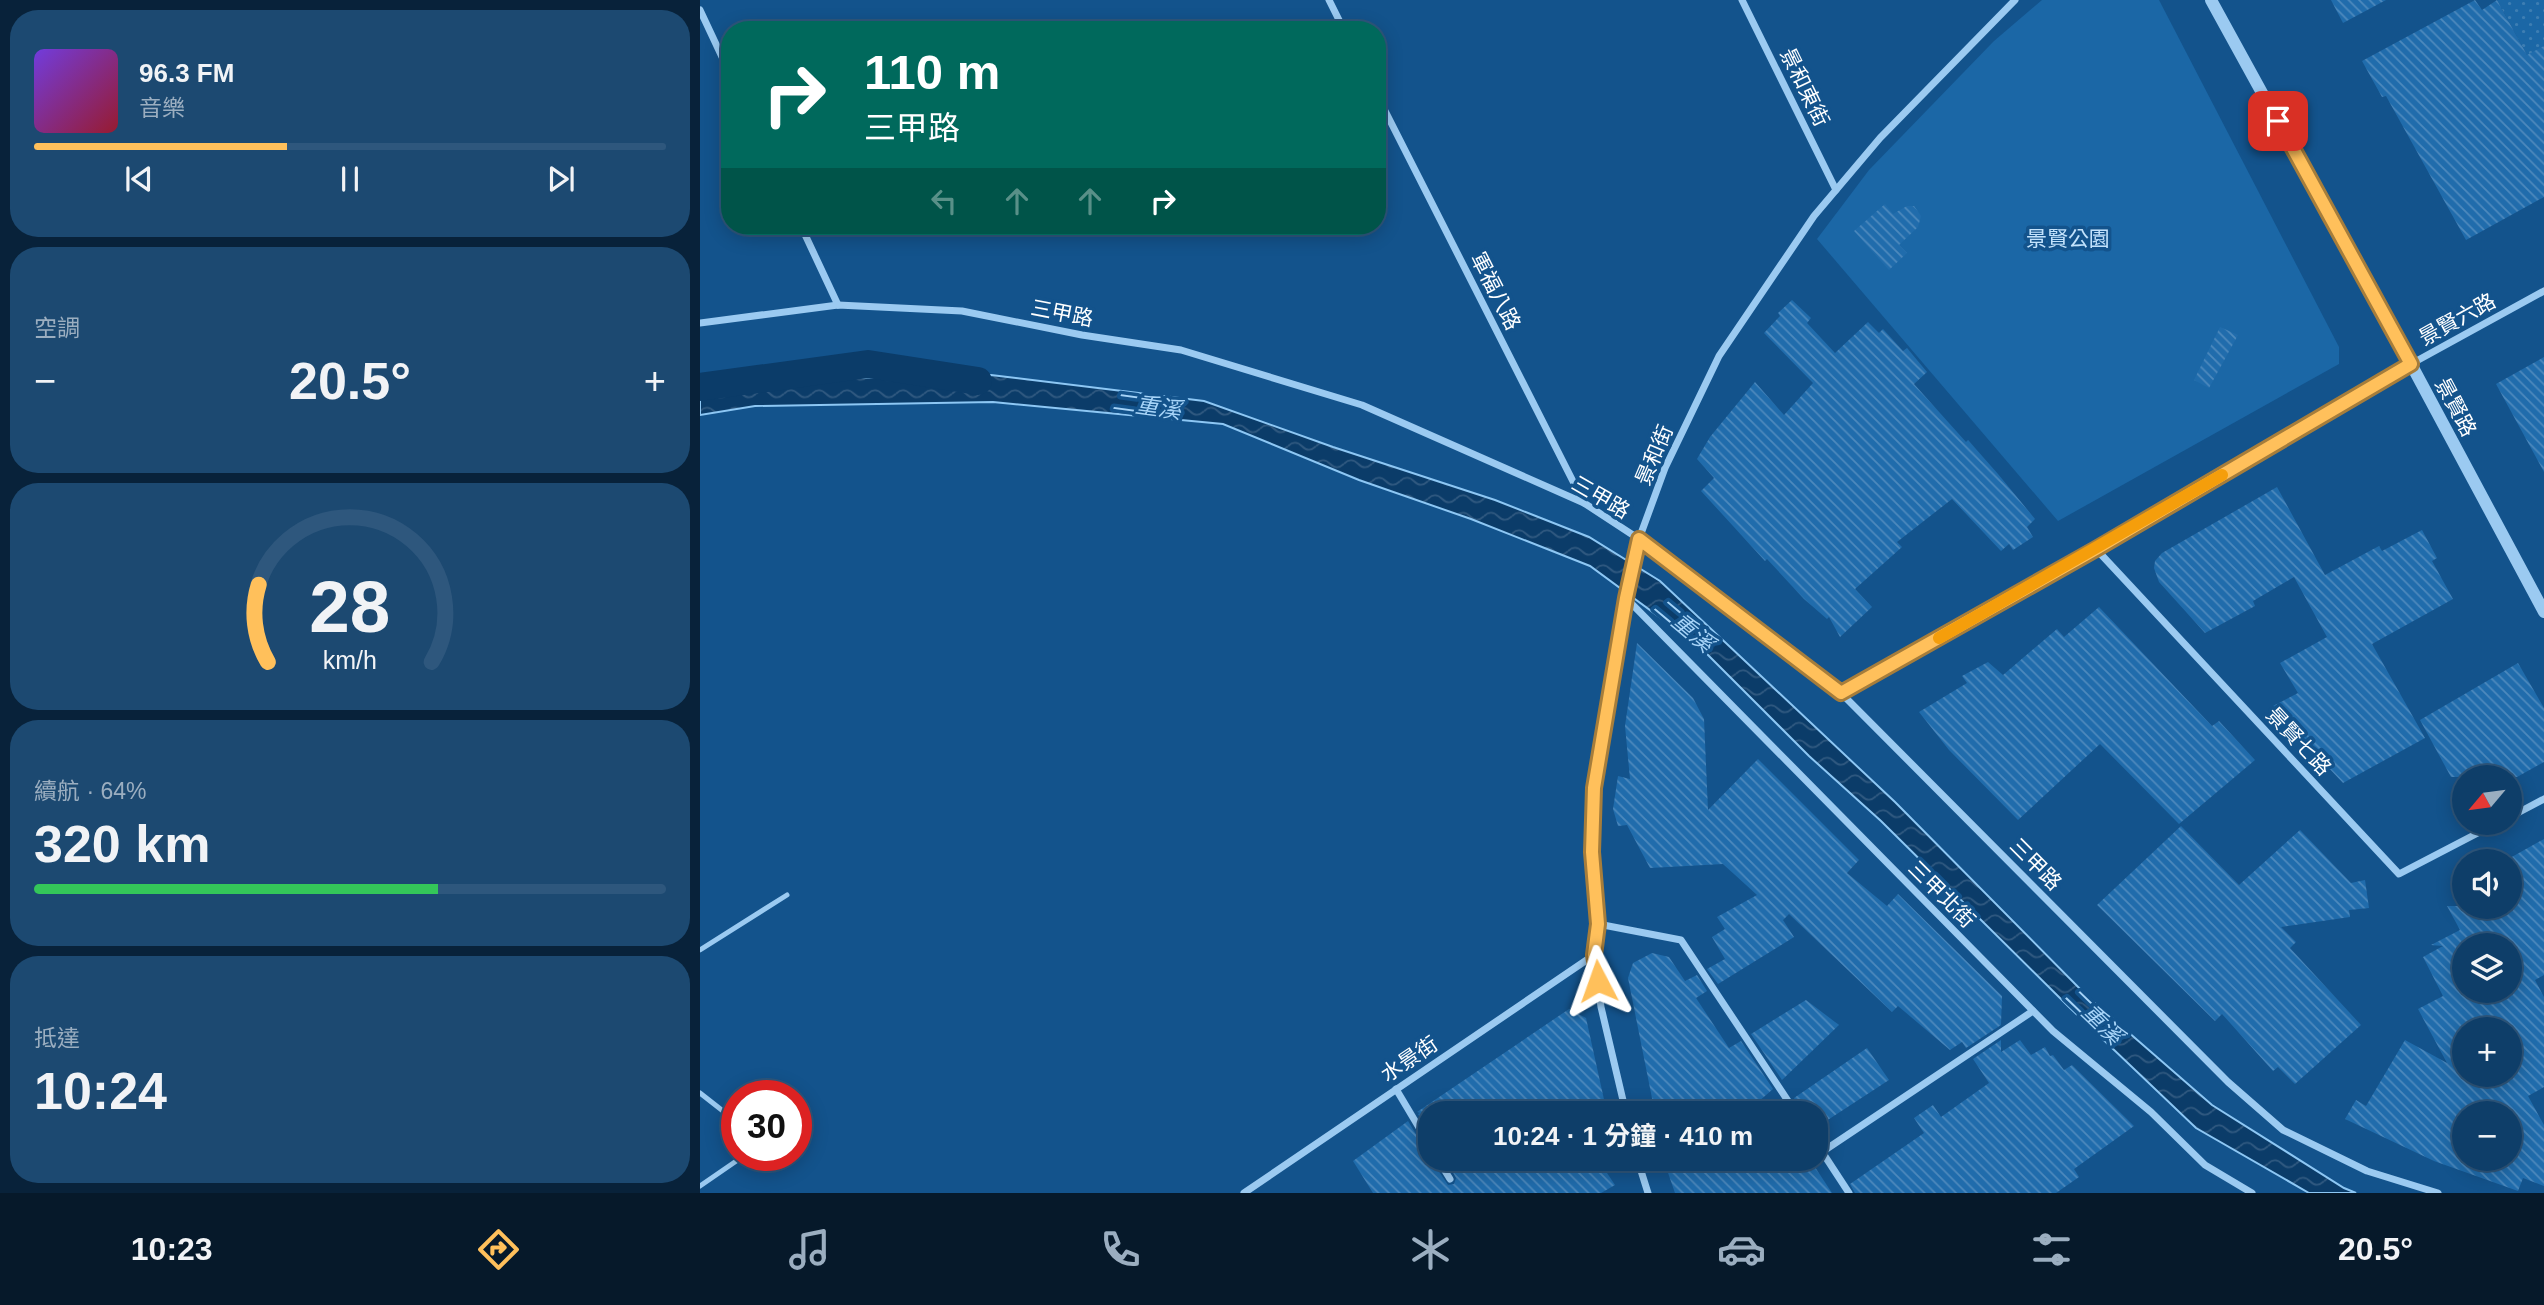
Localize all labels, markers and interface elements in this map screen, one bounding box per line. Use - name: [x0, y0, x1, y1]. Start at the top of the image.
- street label: 景和東街: [1776, 44, 1834, 130]
- text: 110 m: [864, 45, 1000, 99]
- icon: right: [749, 49, 840, 140]
- text: 96.3 FM: [139, 58, 234, 88]
- pin: [2248, 91, 2308, 151]
- text: 音樂: [139, 95, 185, 121]
- icon: arrive: [2259, 102, 2297, 140]
- text: 三甲路: [864, 110, 960, 146]
- icon: previous: [120, 160, 158, 198]
- icon: pause: [331, 160, 369, 198]
- icon: next: [542, 160, 580, 198]
- icon: left: [925, 182, 963, 220]
- icon: ahead: [998, 182, 1036, 220]
- icon: ahead: [1071, 182, 1109, 220]
- icon: right: [1144, 182, 1182, 220]
- park label: 景賢公園: [2026, 227, 2110, 250]
- street label: 軍福八路: [1467, 248, 1525, 334]
- street label: 景賢六路: [2415, 289, 2499, 349]
- street label: 三甲路: [1029, 296, 1095, 330]
- text: 空調: [34, 315, 80, 341]
- text: 20.5°: [289, 352, 411, 410]
- text: −: [34, 360, 56, 402]
- text: +: [644, 360, 666, 402]
- street label: 景賢路: [2431, 374, 2481, 440]
- water label: 二重溪: [1111, 388, 1186, 424]
- street label: 景和街: [1631, 422, 1677, 488]
- street label: 三甲路: [1568, 471, 1634, 523]
- text: 28: [310, 567, 390, 648]
- water label: 二重溪: [1649, 593, 1721, 659]
- text: km/h: [323, 646, 377, 674]
- street label: 景賢七路: [2262, 702, 2336, 780]
- north arrow: [2452, 765, 2522, 835]
- map controls: [2452, 765, 2522, 1171]
- text: 續航 · 64%: [34, 778, 146, 804]
- text: 320 km: [34, 815, 210, 873]
- street label: 三甲路: [2006, 834, 2066, 894]
- button: sound: [2452, 849, 2522, 919]
- street label: 三甲北街: [1904, 856, 1980, 932]
- button: layers: [2452, 933, 2522, 1003]
- position arrow: [1561, 944, 1635, 1018]
- water label: 二重溪: [2060, 983, 2130, 1051]
- button: +: [2452, 1017, 2522, 1087]
- text: 抵達: [34, 1025, 80, 1051]
- street label: 水景街: [1376, 1032, 1442, 1086]
- text: 10:24: [34, 1062, 167, 1120]
- speed limit sign: 30: [721, 1080, 812, 1171]
- button: −: [2452, 1101, 2522, 1171]
- text: 10:24 · 1 分鐘 · 410 m: [1493, 1121, 1753, 1151]
- icon: directions: [474, 1225, 523, 1274]
- icon: music: [785, 1225, 834, 1274]
- icon: phone: [1096, 1225, 1145, 1274]
- icon: climate: [1406, 1225, 1455, 1274]
- icon: car: [1717, 1225, 1766, 1274]
- icon: filters: [2027, 1225, 2076, 1274]
- text: 10:23: [131, 1231, 213, 1267]
- text: 20.5°: [2338, 1231, 2413, 1267]

